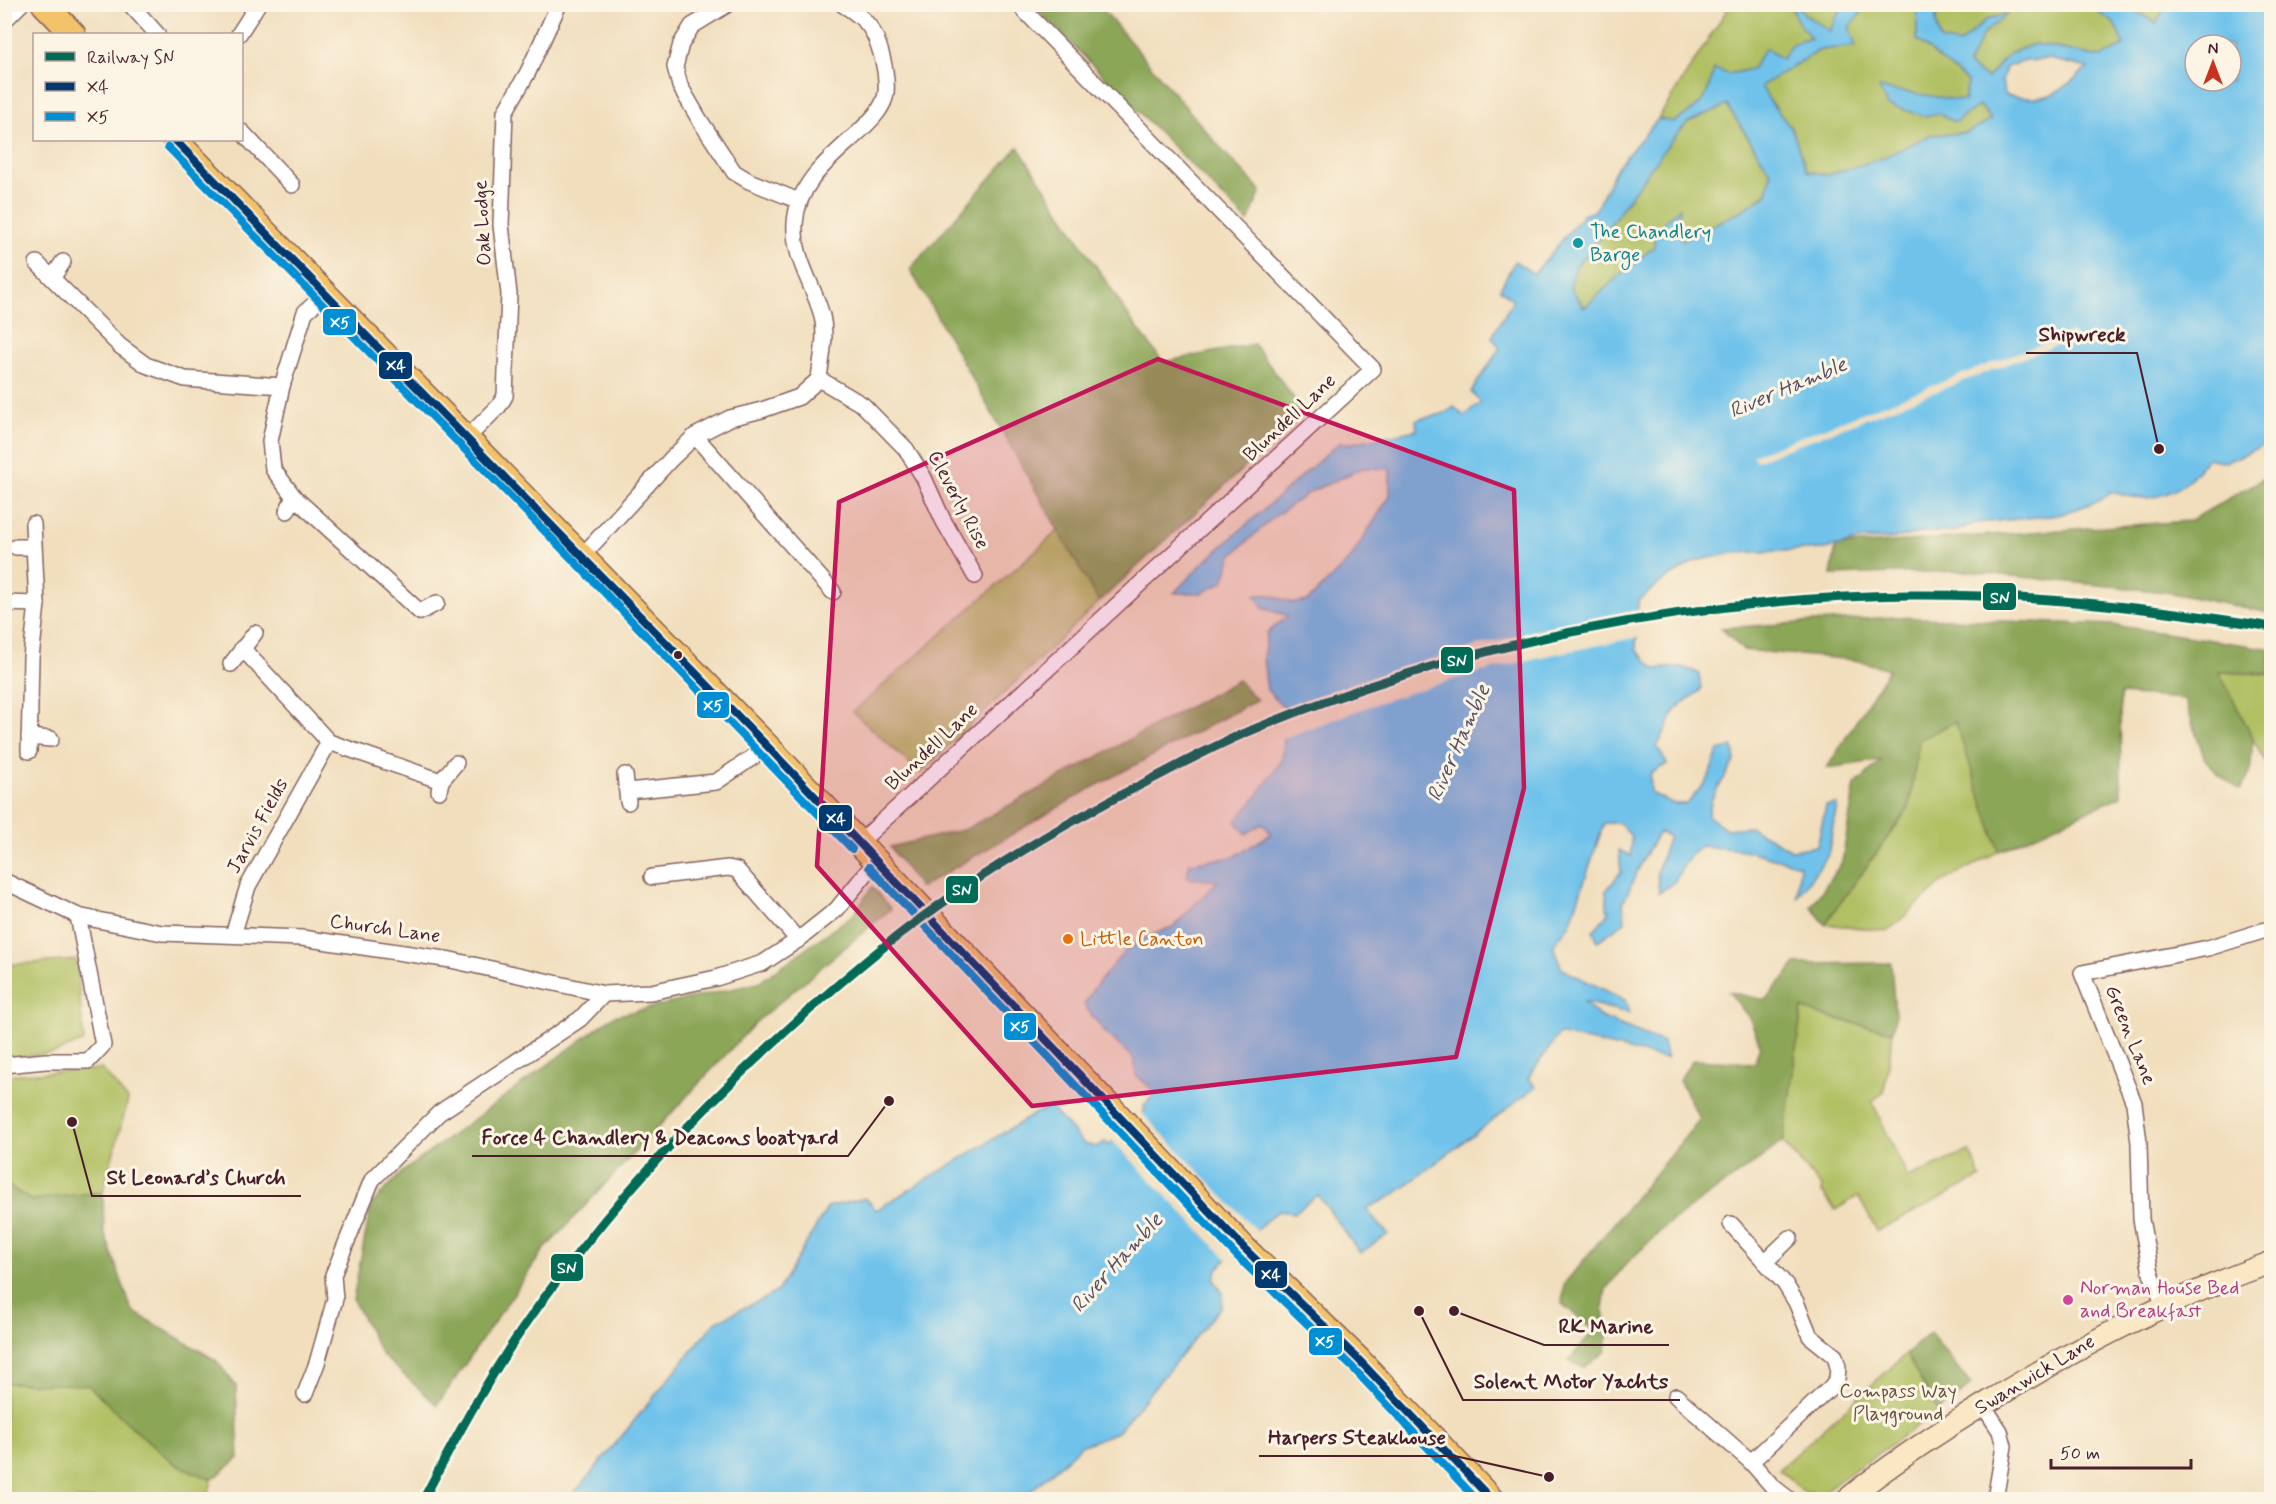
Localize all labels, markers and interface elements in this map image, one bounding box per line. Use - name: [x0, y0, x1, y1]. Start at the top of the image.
- legend: [33, 33, 243, 141]
- north arrow: [2183, 33, 2243, 93]
- text: N: [2208, 39, 2218, 60]
- text: Railway SN: [87, 46, 175, 70]
- text: X4: [87, 76, 109, 100]
- text: X5: [87, 106, 109, 130]
- street label: Oak Lodge: [467, 179, 499, 267]
- place label: The Chandlery Barge: [1590, 219, 1711, 270]
- marker: The Chandlery Barge: [1571, 236, 1585, 250]
- line badge: X5: [322, 308, 357, 336]
- text: X5: [330, 313, 350, 334]
- callout: Shipwreck: [2026, 314, 2137, 353]
- text: Shipwreck: [2038, 321, 2126, 349]
- water label: River Hamble: [1725, 350, 1852, 425]
- line badge: X4: [378, 351, 413, 380]
- text: X4: [386, 356, 406, 377]
- street label: Blundell Lane: [1238, 368, 1342, 468]
- street label: Cleverly Rise: [921, 446, 995, 554]
- line badge: SN: [1982, 582, 2017, 611]
- text: SN: [1990, 588, 2010, 609]
- line badge: SN: [1440, 646, 1474, 674]
- unlabelled marker: [672, 649, 684, 661]
- text: SN: [1447, 651, 1467, 672]
- water label: River Hamble: [1421, 680, 1498, 806]
- line badge: X5: [696, 691, 730, 719]
- text: X5: [703, 696, 723, 717]
- street label: Blundell Lane: [880, 697, 984, 797]
- street label: Jarvis Fields: [221, 773, 295, 879]
- line badge: X4: [818, 804, 853, 832]
- text: X4: [826, 809, 846, 830]
- line badge: SN: [945, 875, 979, 904]
- text: SN: [952, 880, 972, 901]
- street label: Church Lane: [328, 908, 442, 950]
- place label: Little Canton: [1080, 926, 1204, 953]
- marker: Little Canton: [1061, 932, 1075, 946]
- street label: Green Lane: [2098, 981, 2162, 1089]
- line badge: X5: [1003, 1012, 1037, 1041]
- text: X5: [1010, 1017, 1030, 1038]
- callout: Force 4 Chandlery & Deacons boatyard: [472, 1117, 848, 1156]
- text: Force 4 Chandlery & Deacons boatyard: [482, 1124, 838, 1152]
- callout: St Leonard’s Church: [92, 1157, 301, 1196]
- text: St Leonard’s Church: [106, 1164, 286, 1192]
- water label: River Hamble: [1065, 1207, 1170, 1319]
- line badge: SN: [550, 1253, 584, 1282]
- text: SN: [557, 1258, 577, 1279]
- line badge: X4: [1254, 1260, 1288, 1289]
- text: X4: [1261, 1265, 1281, 1286]
- place label: Norman House Bed and Breakfast: [2080, 1275, 2239, 1325]
- marker: Norman House Bed and Breakfast: [2061, 1293, 2075, 1307]
- callout: RK Marine: [1544, 1306, 1669, 1345]
- text: RK Marine: [1558, 1313, 1654, 1341]
- line badge: X5: [1308, 1327, 1343, 1356]
- street label: Swanwick Lane: [1970, 1328, 2100, 1422]
- text: X5: [1315, 1332, 1335, 1353]
- callout: Solent Motor Yachts: [1463, 1361, 1680, 1400]
- text: Solent Motor Yachts: [1474, 1368, 1669, 1396]
- park label: Compass Way Playground: [1839, 1378, 1957, 1428]
- callout: Harpers Steakhouse: [1259, 1417, 1455, 1456]
- text: Harpers Steakhouse: [1268, 1424, 1446, 1452]
- scale bar: [2051, 1432, 2190, 1470]
- text: 50 m: [2060, 1442, 2100, 1466]

